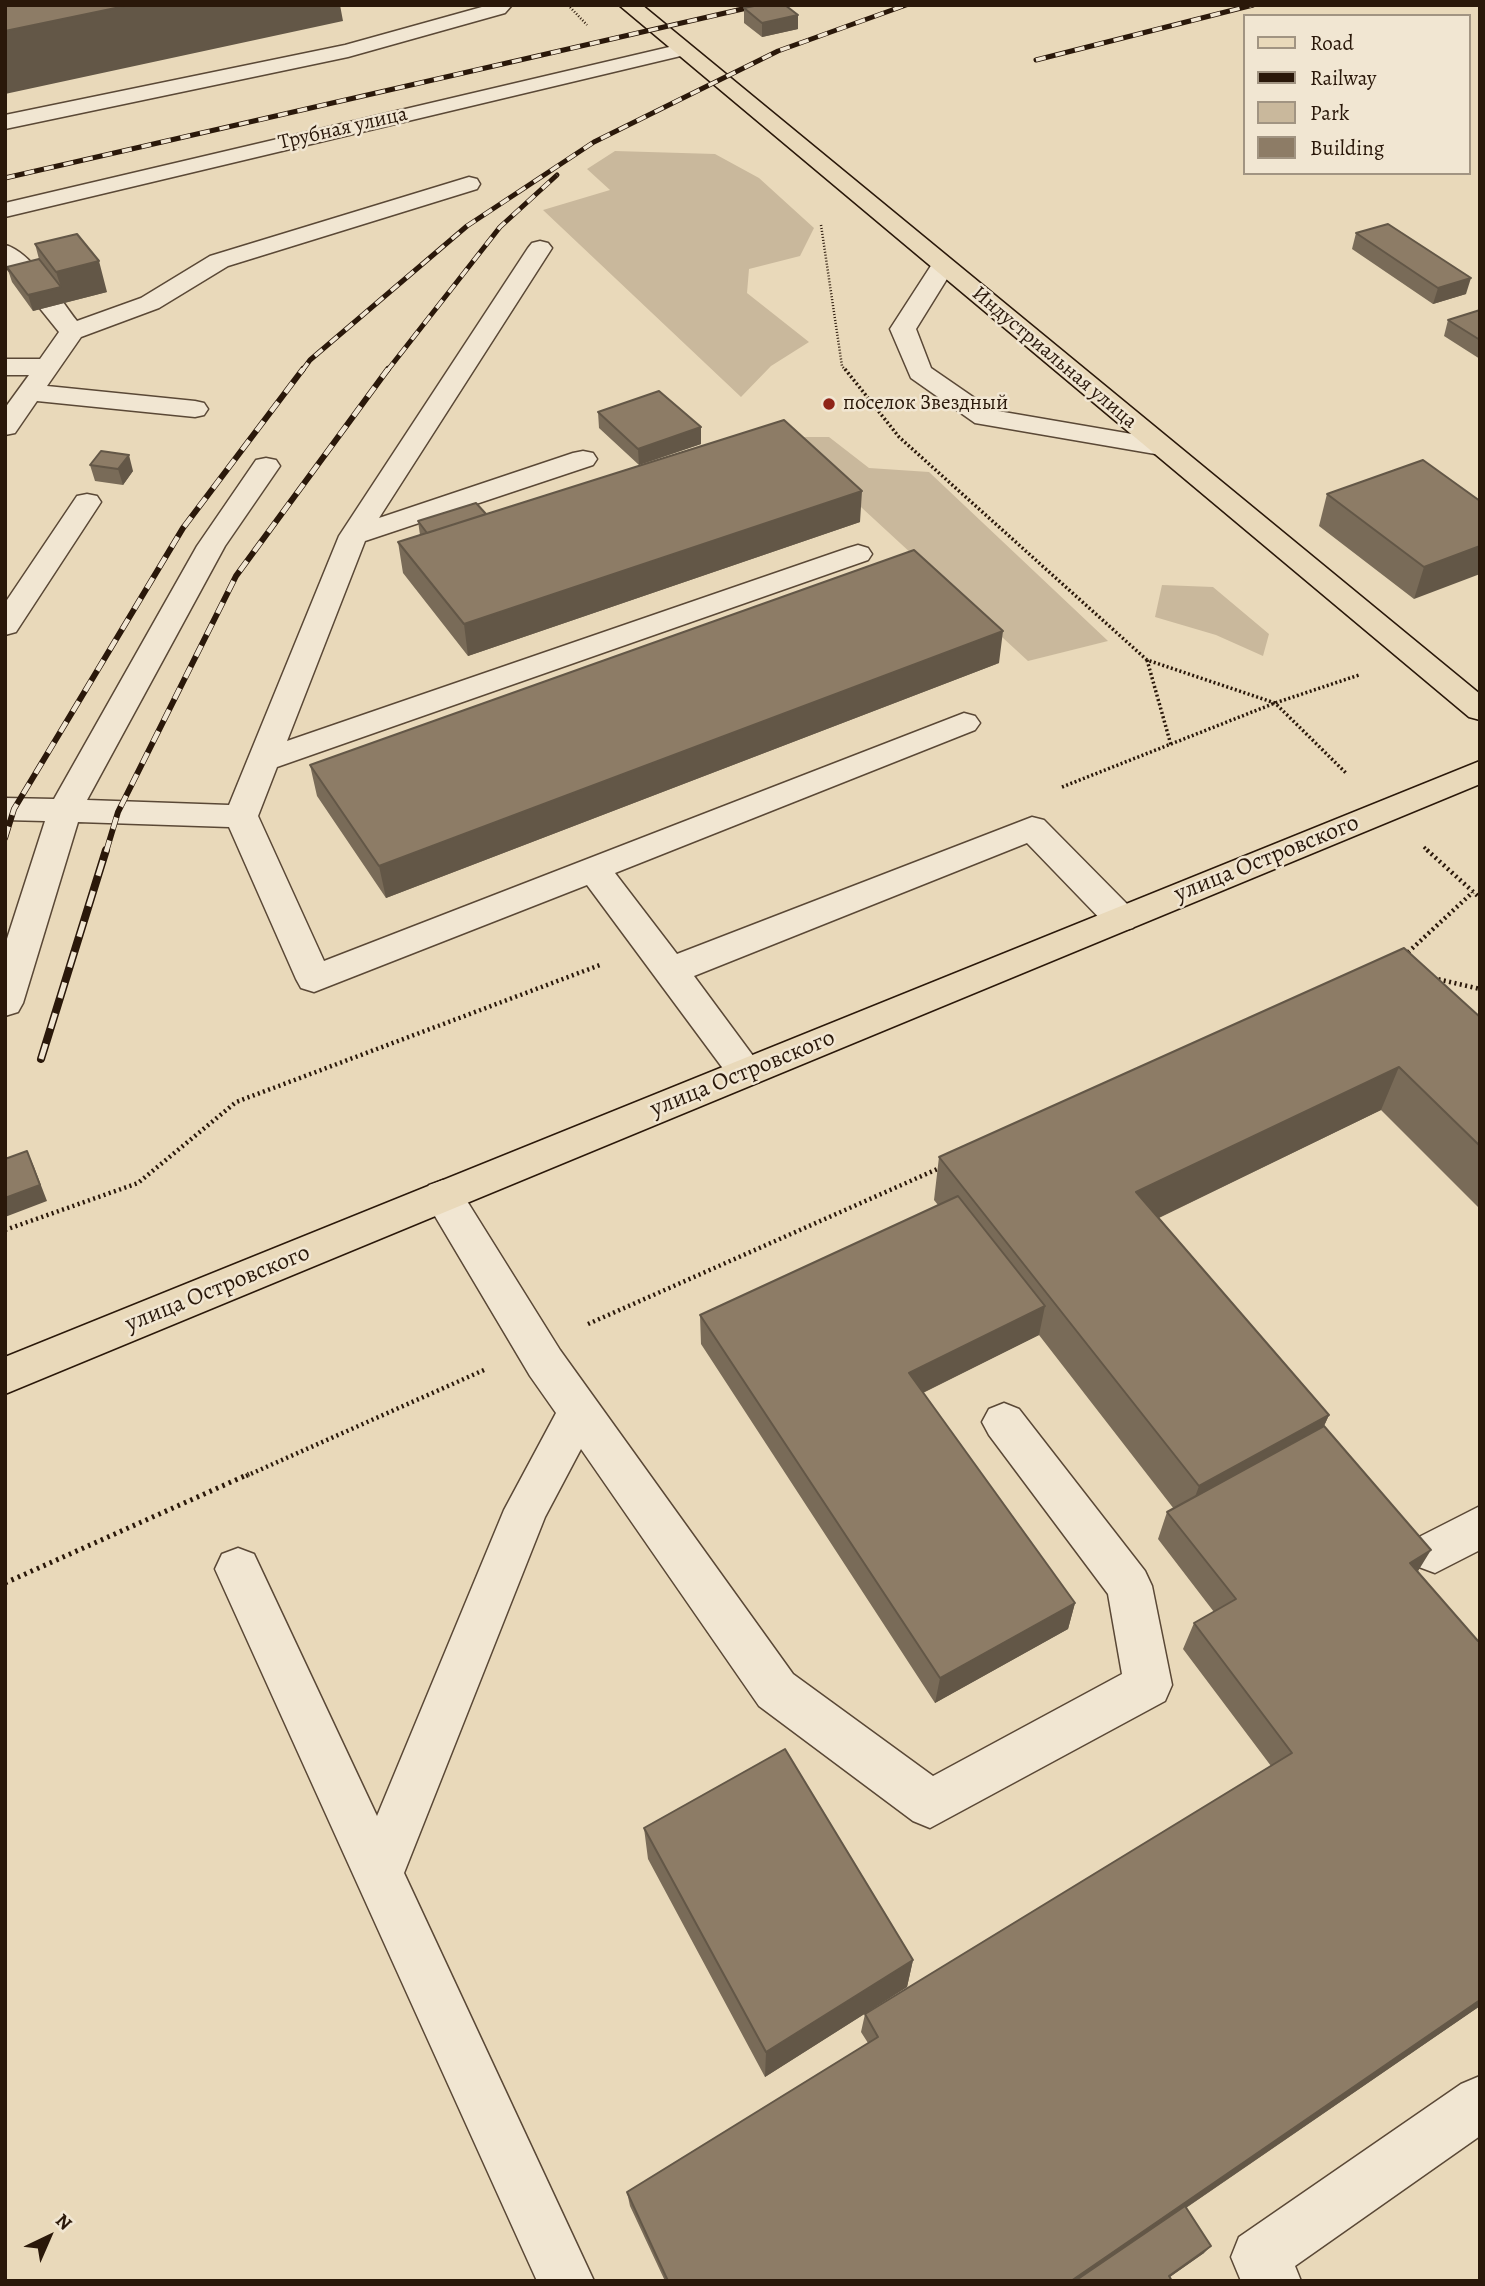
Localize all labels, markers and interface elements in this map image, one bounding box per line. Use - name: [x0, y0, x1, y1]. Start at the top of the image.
- legend: [1244, 14, 1471, 175]
- text: Road: [1310, 29, 1354, 57]
- text: Railway: [1310, 64, 1376, 92]
- text: Park: [1310, 99, 1349, 127]
- street label: Трубная улица: [276, 102, 410, 156]
- text: Building: [1310, 134, 1384, 162]
- street label: Индустриальная улица: [966, 281, 1142, 435]
- place label: поселок Звездный: [843, 391, 1008, 417]
- marker: поселок Звездный: [821, 396, 837, 412]
- street label: улица Островского: [1171, 809, 1363, 909]
- street label: улица Островского: [647, 1024, 839, 1124]
- street label: улица Островского: [122, 1239, 314, 1339]
- north arrow: [14, 2202, 84, 2272]
- text: N: [50, 2208, 78, 2236]

